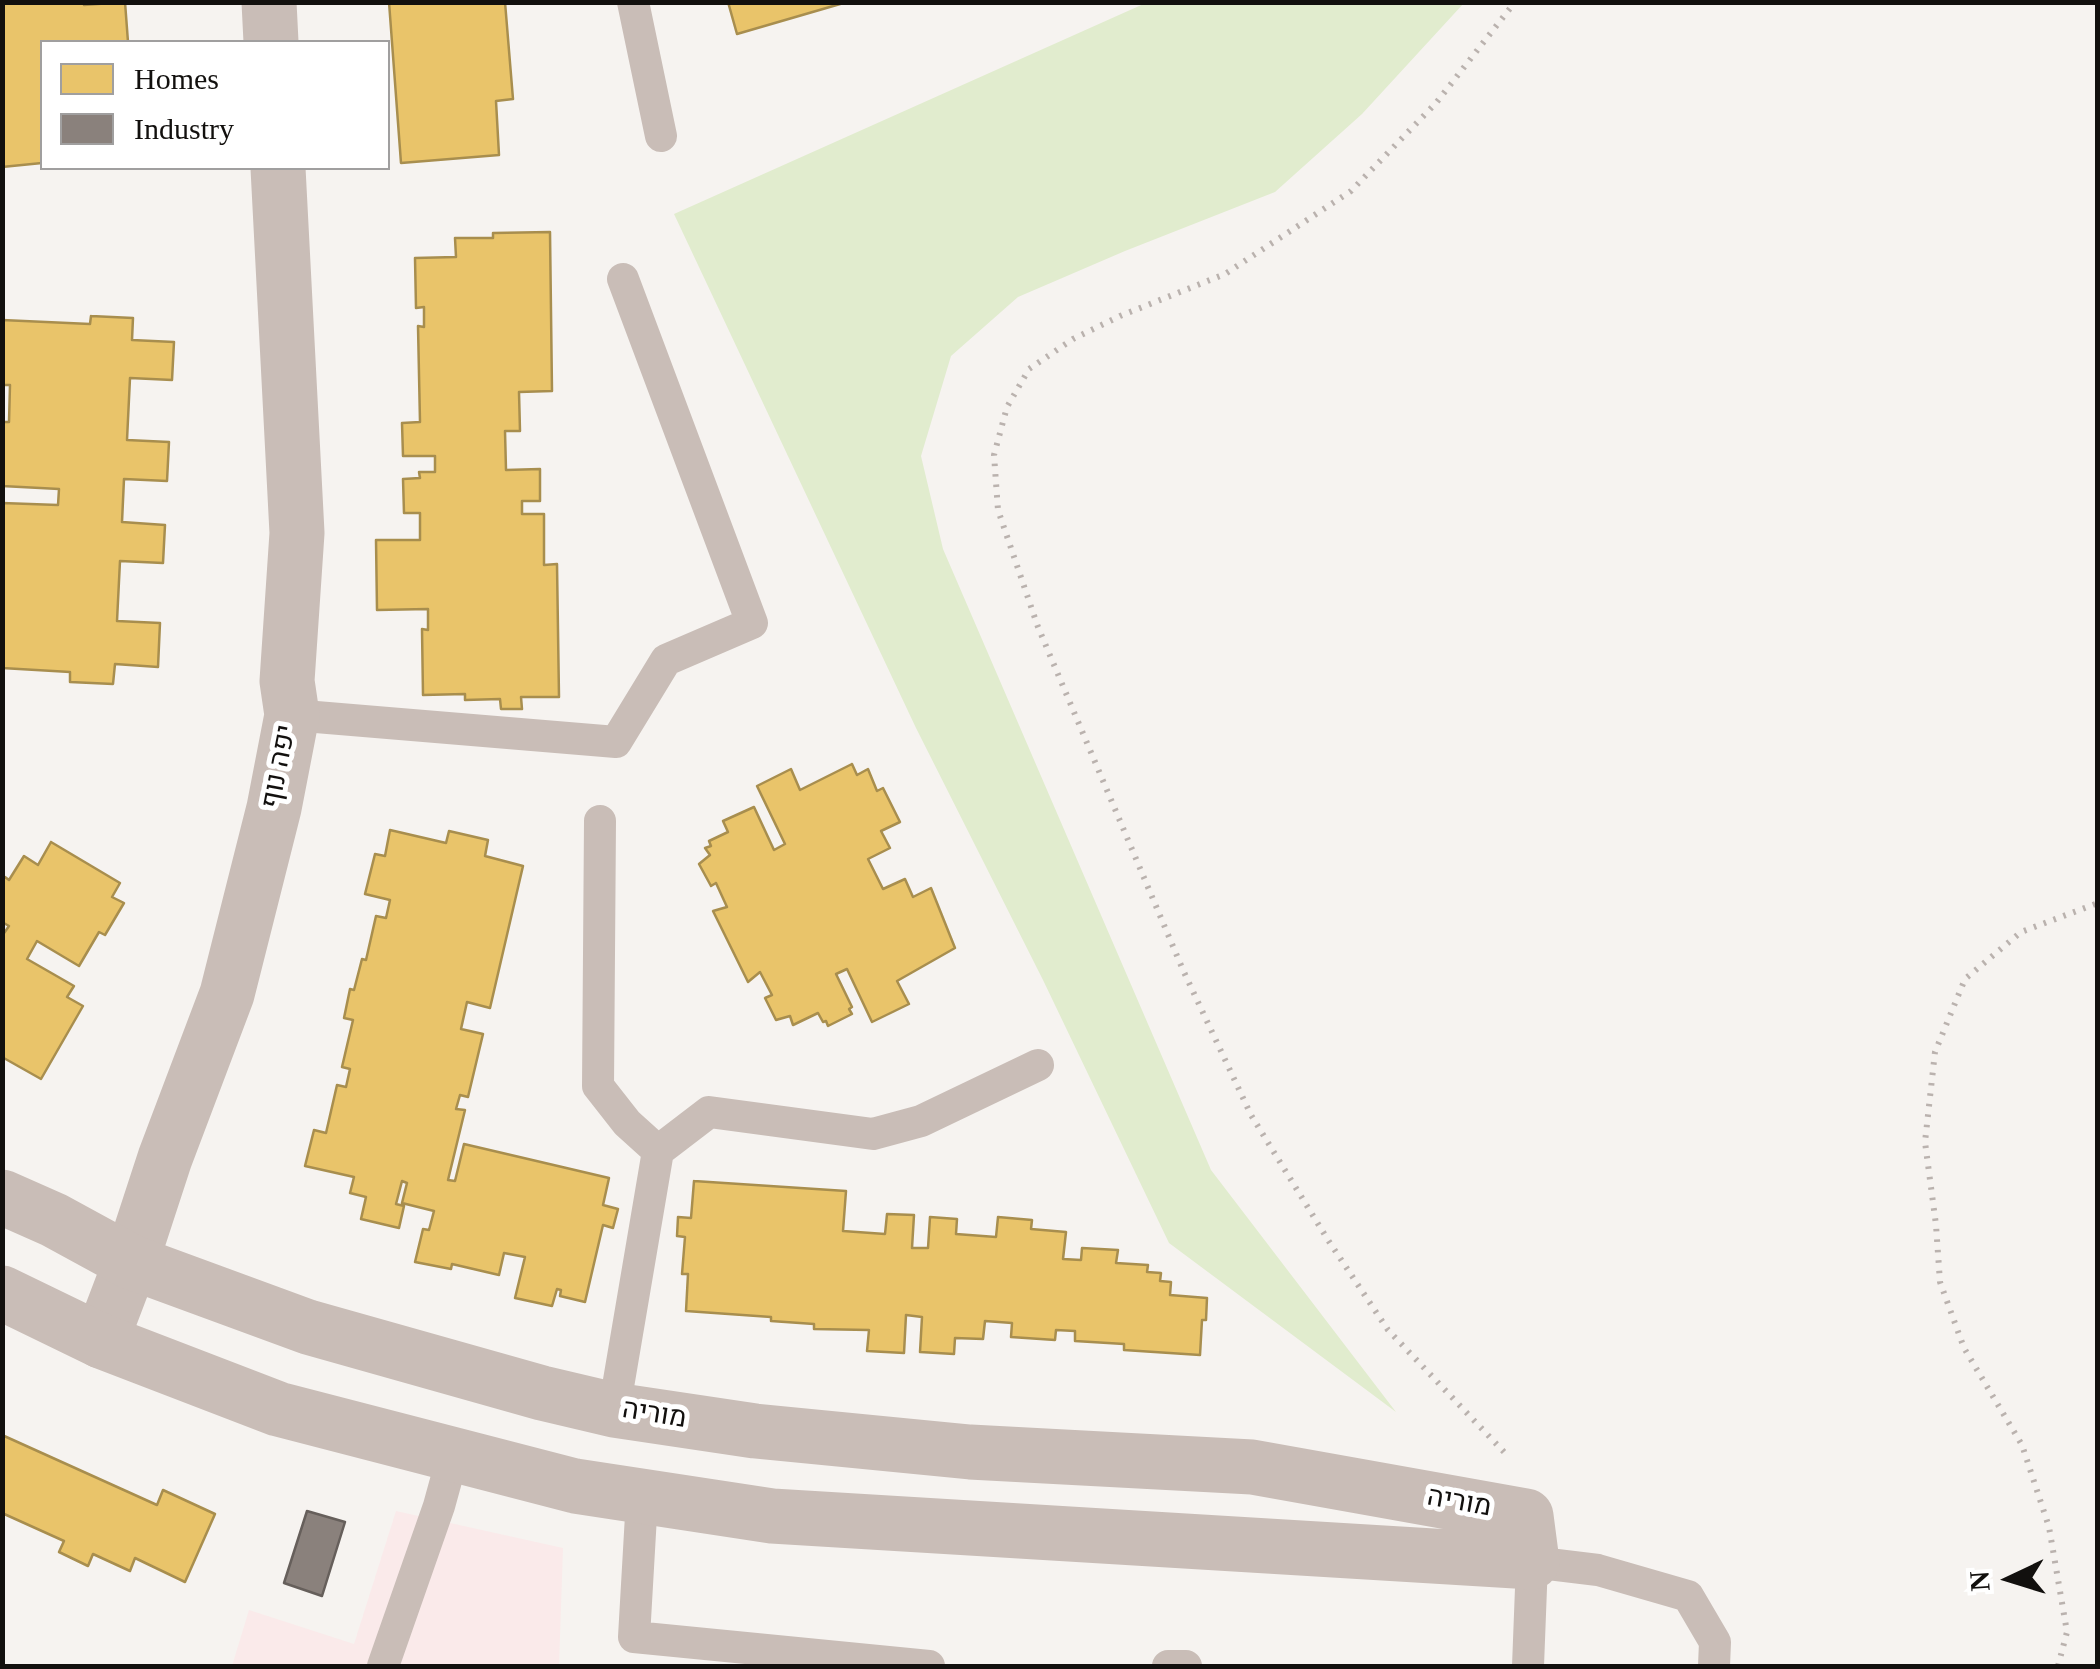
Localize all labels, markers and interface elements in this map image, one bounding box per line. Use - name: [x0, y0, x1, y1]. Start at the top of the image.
- legend: [40, 40, 390, 170]
- text: Homes: [134, 62, 219, 95]
- text: Industry: [134, 112, 234, 145]
- street label: יפה נוף: [256, 722, 306, 812]
- street label: מוריה: [619, 1394, 689, 1438]
- street label: מוריה: [1424, 1482, 1494, 1526]
- north arrow: [1960, 1529, 2060, 1629]
- text: N: [1963, 1570, 1996, 1592]

